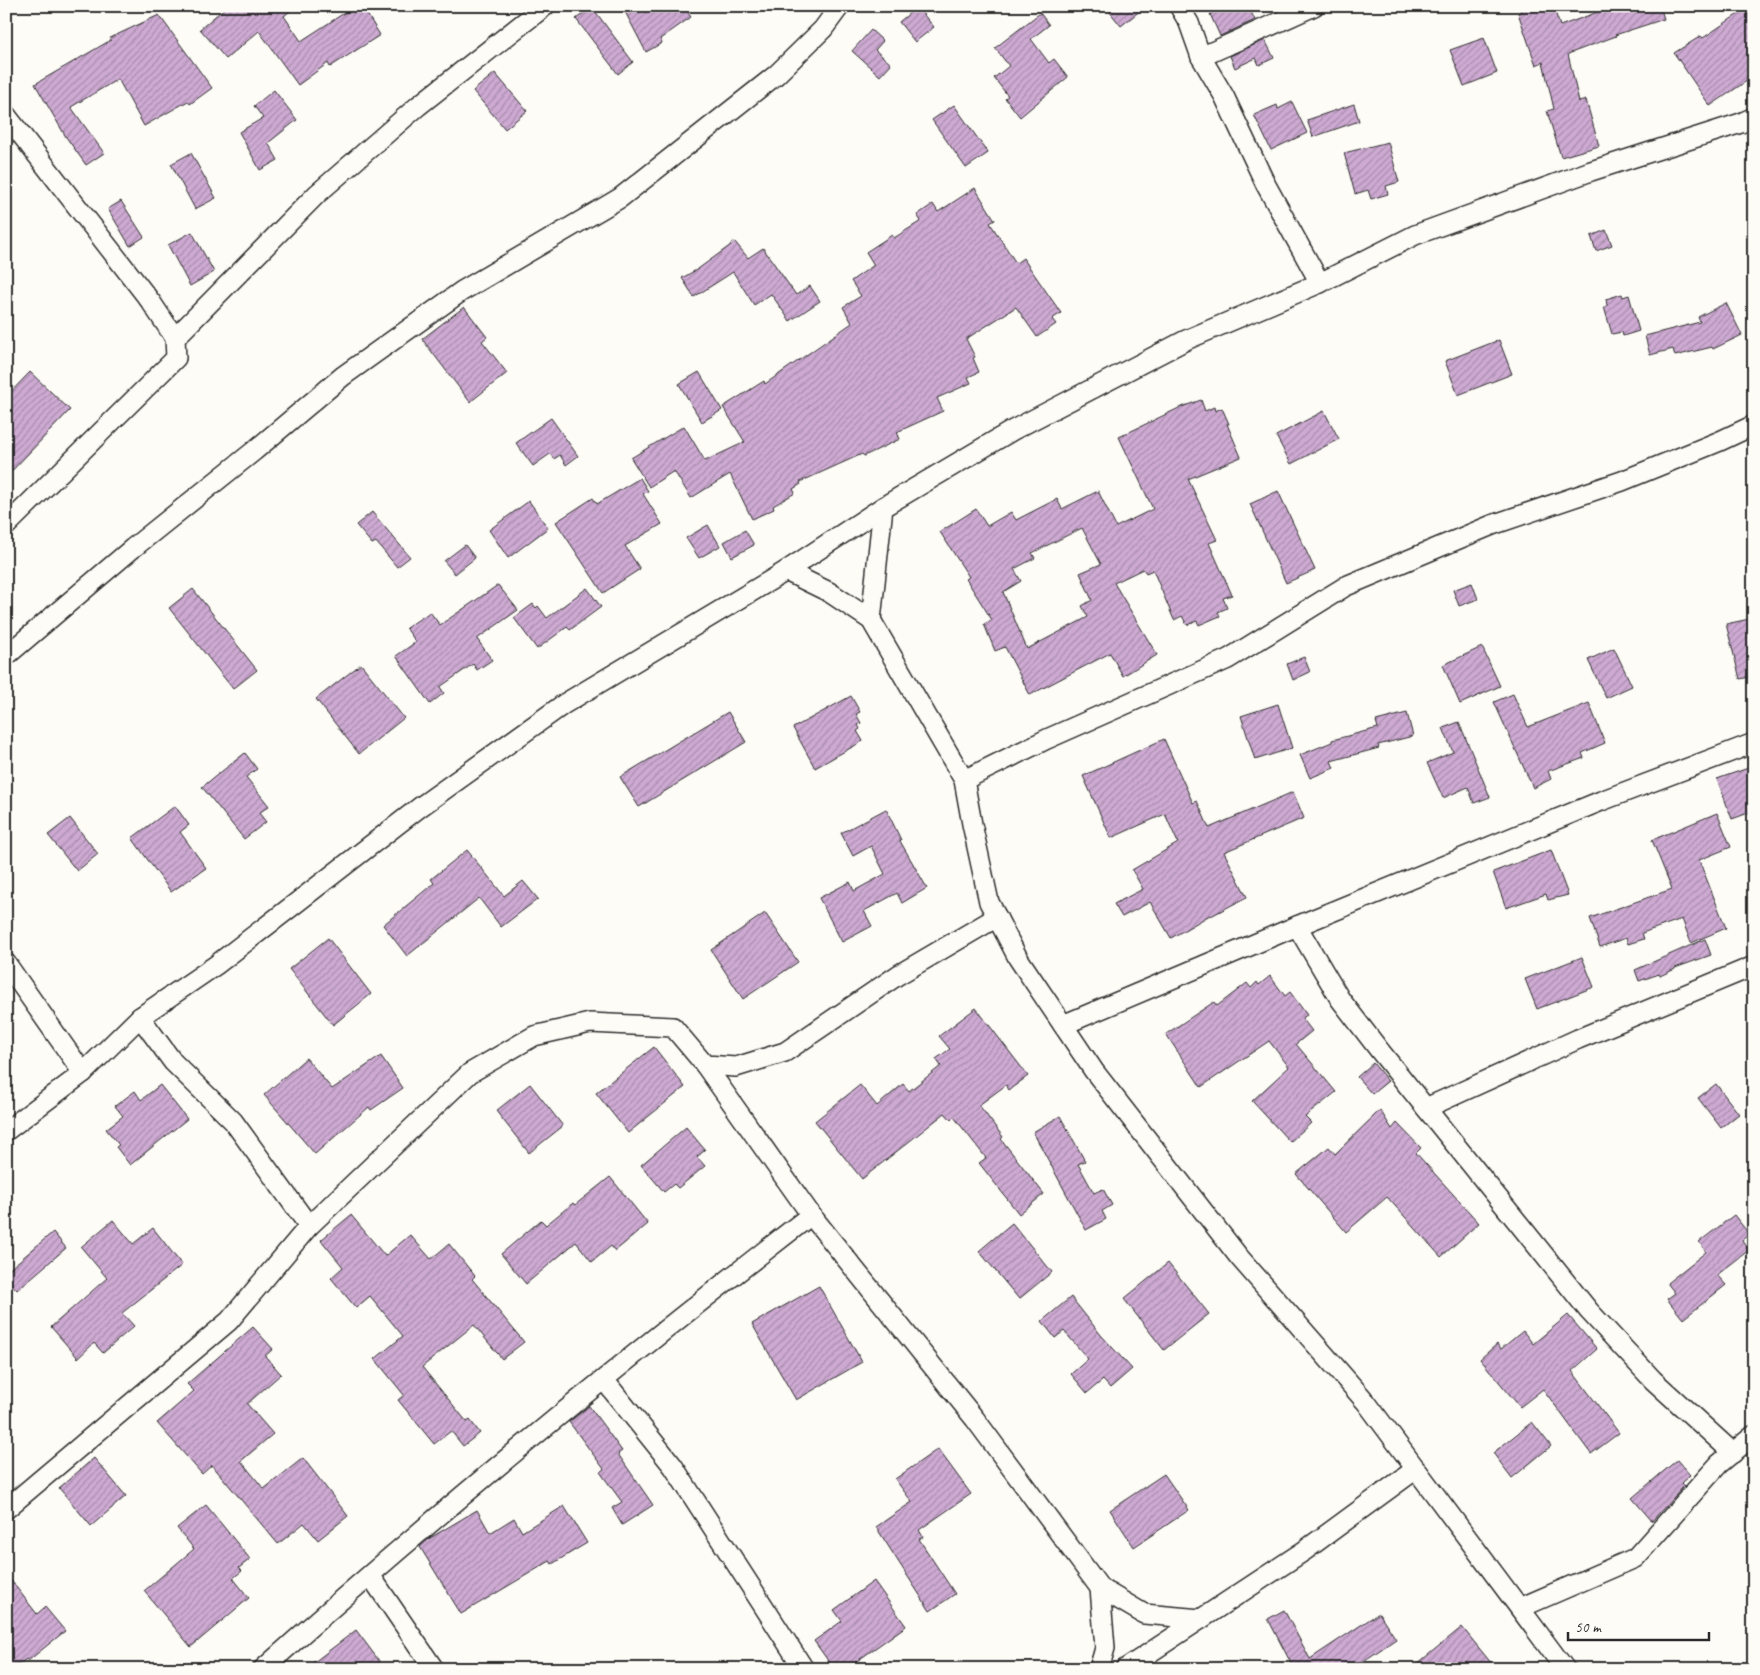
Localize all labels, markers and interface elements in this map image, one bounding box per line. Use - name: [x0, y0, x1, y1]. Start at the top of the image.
- scale bar: [1568, 1610, 1709, 1642]
- text: 50 m: [1575, 1618, 1602, 1637]

